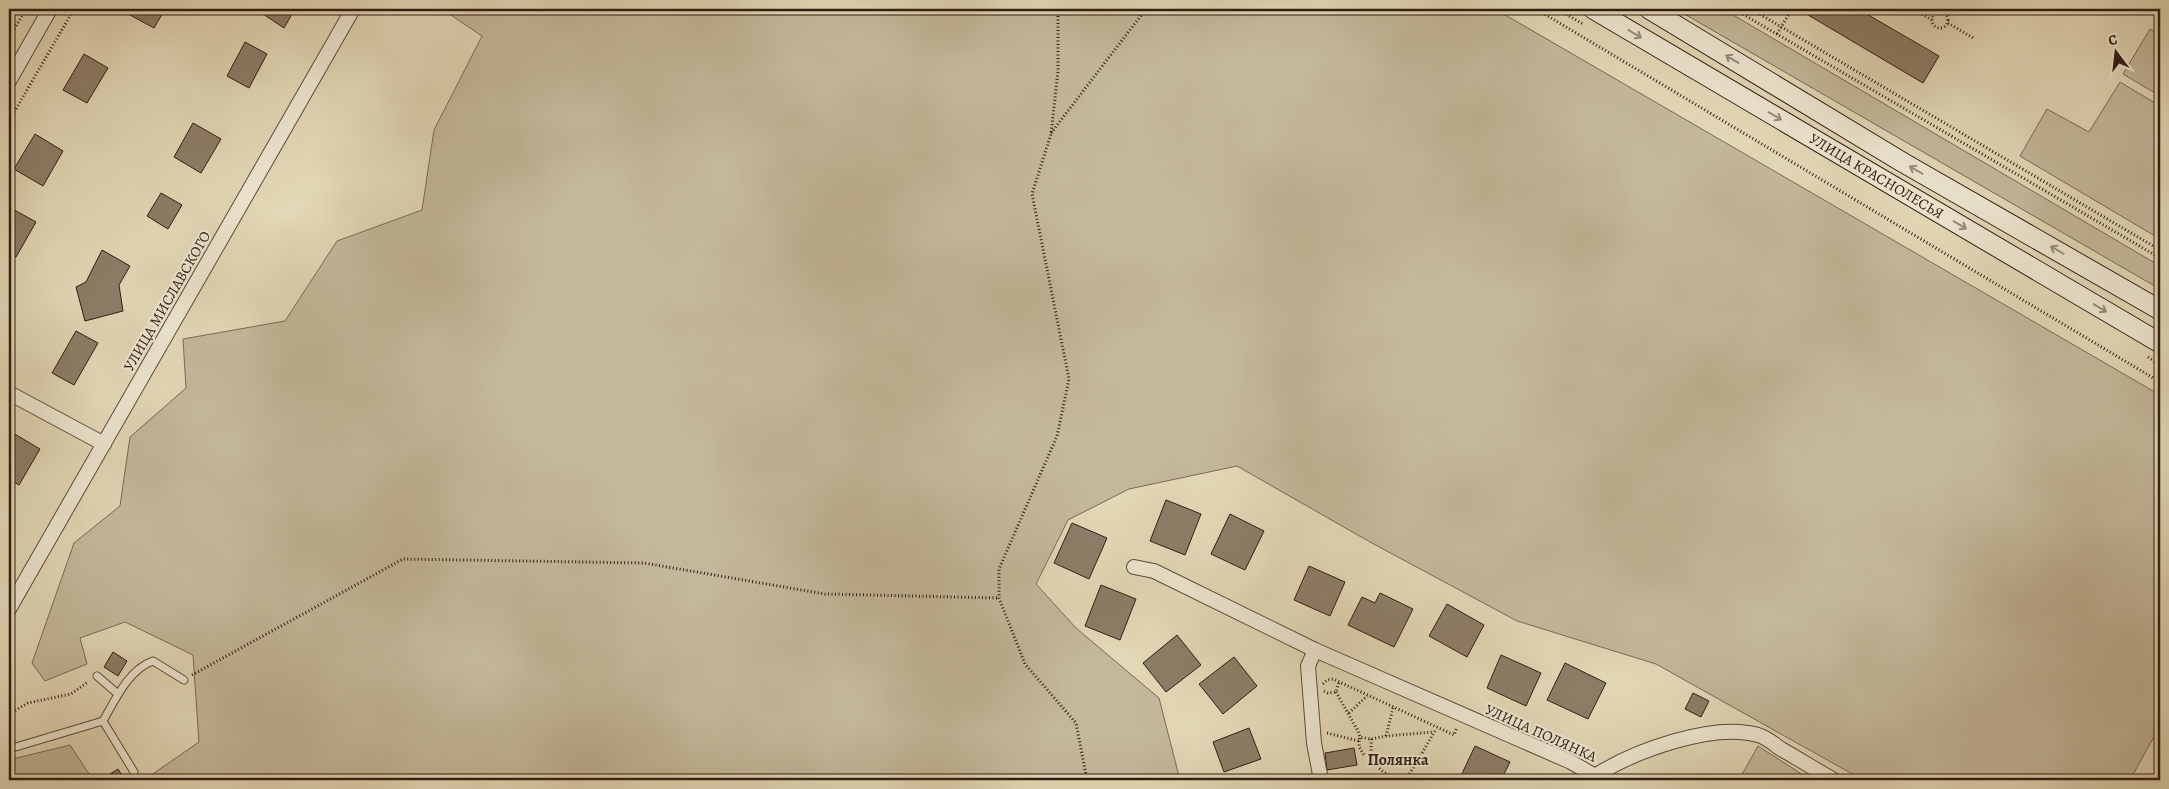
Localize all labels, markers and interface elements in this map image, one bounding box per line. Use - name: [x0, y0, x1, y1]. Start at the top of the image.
- north arrow: [2092, 28, 2142, 78]
- one-way arrow: [1627, 29, 1641, 39]
- text: С: [2106, 30, 2120, 50]
- one-way arrow: [1726, 53, 1740, 63]
- one-way arrow: [1767, 111, 1782, 121]
- street label: УЛИЦА КРАСНОЛЕСЬЯ: [1805, 128, 1948, 223]
- one-way arrow: [1910, 164, 1924, 174]
- one-way arrow: [1952, 221, 1966, 231]
- street label: УЛИЦА МИСЛАВСКОГО: [119, 227, 215, 375]
- one-way arrow: [2051, 245, 2065, 255]
- one-way arrow: [2092, 303, 2106, 313]
- street label: УЛИЦА ПОЛЯНКА: [1482, 699, 1600, 767]
- district label: Полянка: [1367, 749, 1429, 771]

